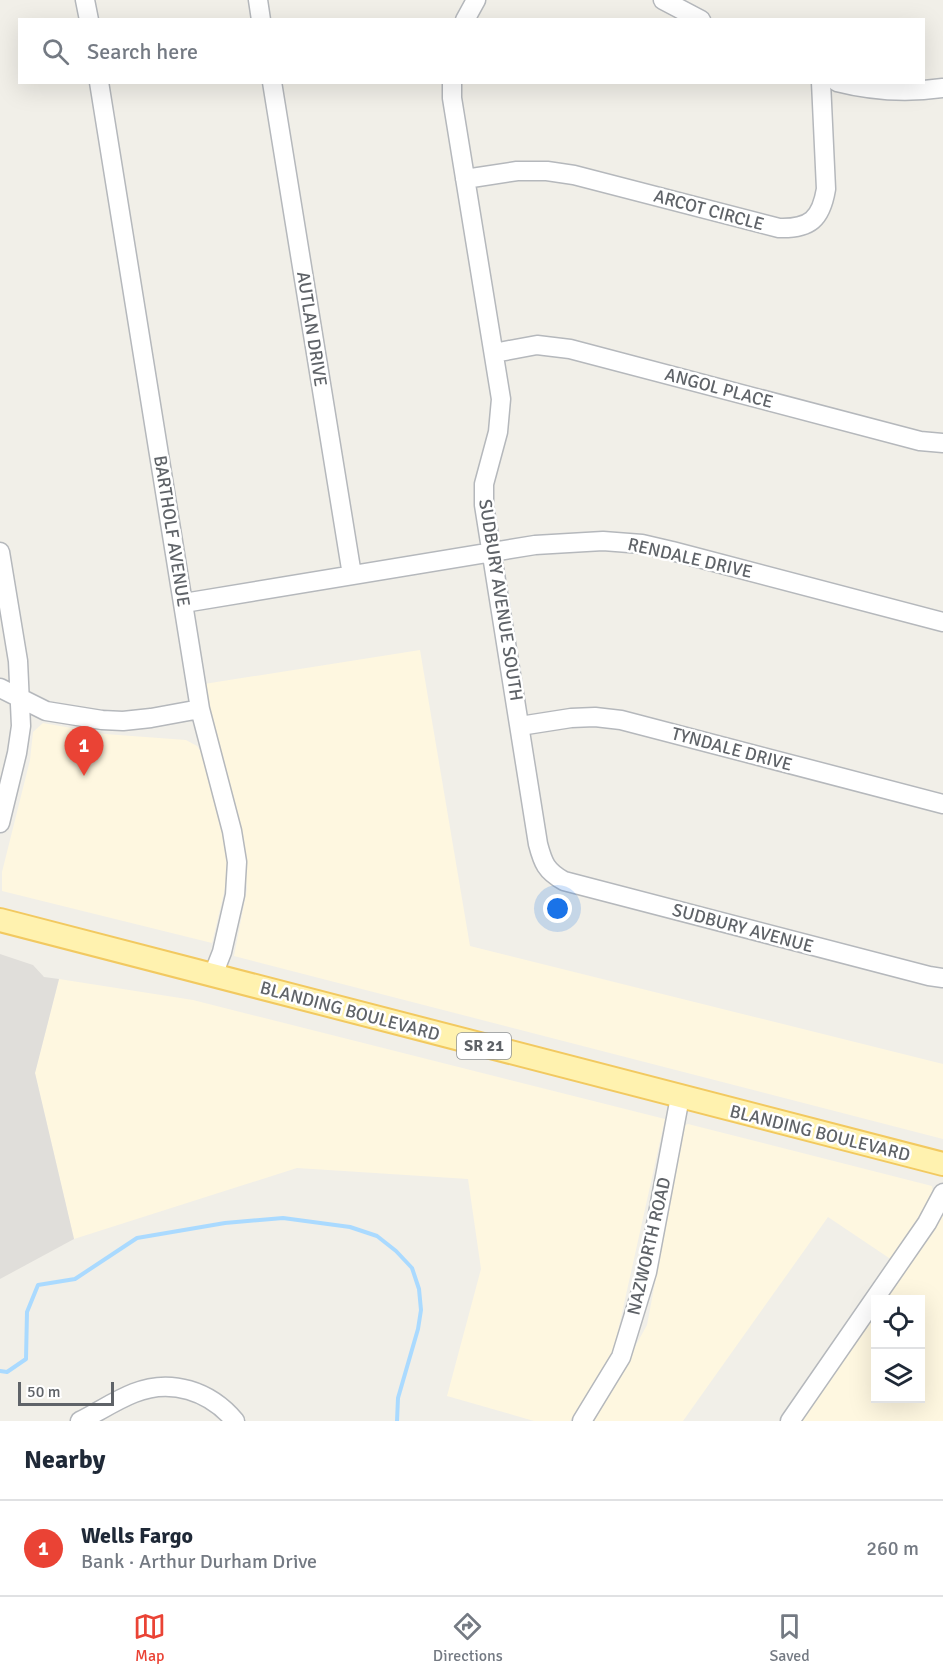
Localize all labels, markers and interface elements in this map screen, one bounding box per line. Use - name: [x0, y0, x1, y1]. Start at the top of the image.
- search box: [18, 18, 925, 84]
- icon: search: [39, 35, 72, 68]
- text: Search here: [87, 38, 198, 65]
- street label: ARCOT CIRCLE: [651, 185, 767, 235]
- street label: AUTLAN DRIVE: [292, 270, 332, 388]
- street label: ANGOL PLACE: [662, 363, 776, 413]
- street label: BARTHOLF AVENUE: [149, 454, 195, 608]
- street label: SUDBURY AVENUE SOUTH: [474, 498, 528, 702]
- street label: RENDALE DRIVE: [626, 533, 754, 583]
- street label: TYNDALE DRIVE: [669, 722, 795, 776]
- pin: 1: [64, 726, 104, 776]
- your location: [543, 894, 572, 923]
- street label: SUDBURY AVENUE: [670, 899, 816, 957]
- street label: BLANDING BOULEVARD: [258, 976, 442, 1046]
- road number: SR 21: [457, 1033, 511, 1059]
- street label: BLANDING BOULEVARD: [728, 1100, 912, 1166]
- street label: NAZWORTH ROAD: [622, 1175, 676, 1317]
- map controls: [871, 1295, 925, 1403]
- button: locate: [871, 1295, 925, 1349]
- button: layers: [871, 1349, 925, 1403]
- scale bar: [18, 1379, 114, 1406]
- text: 50 m: [27, 1382, 61, 1402]
- text: Nearby: [24, 1444, 105, 1476]
- text: Wells Fargo: [81, 1522, 193, 1549]
- text: 1: [38, 1536, 49, 1561]
- text: 260 m: [866, 1536, 919, 1561]
- text: Bank · Arthur Durham Drive: [81, 1549, 317, 1574]
- tab: Map: [133, 1610, 166, 1666]
- tab: Directions: [433, 1610, 503, 1666]
- tab: Saved: [769, 1610, 810, 1666]

